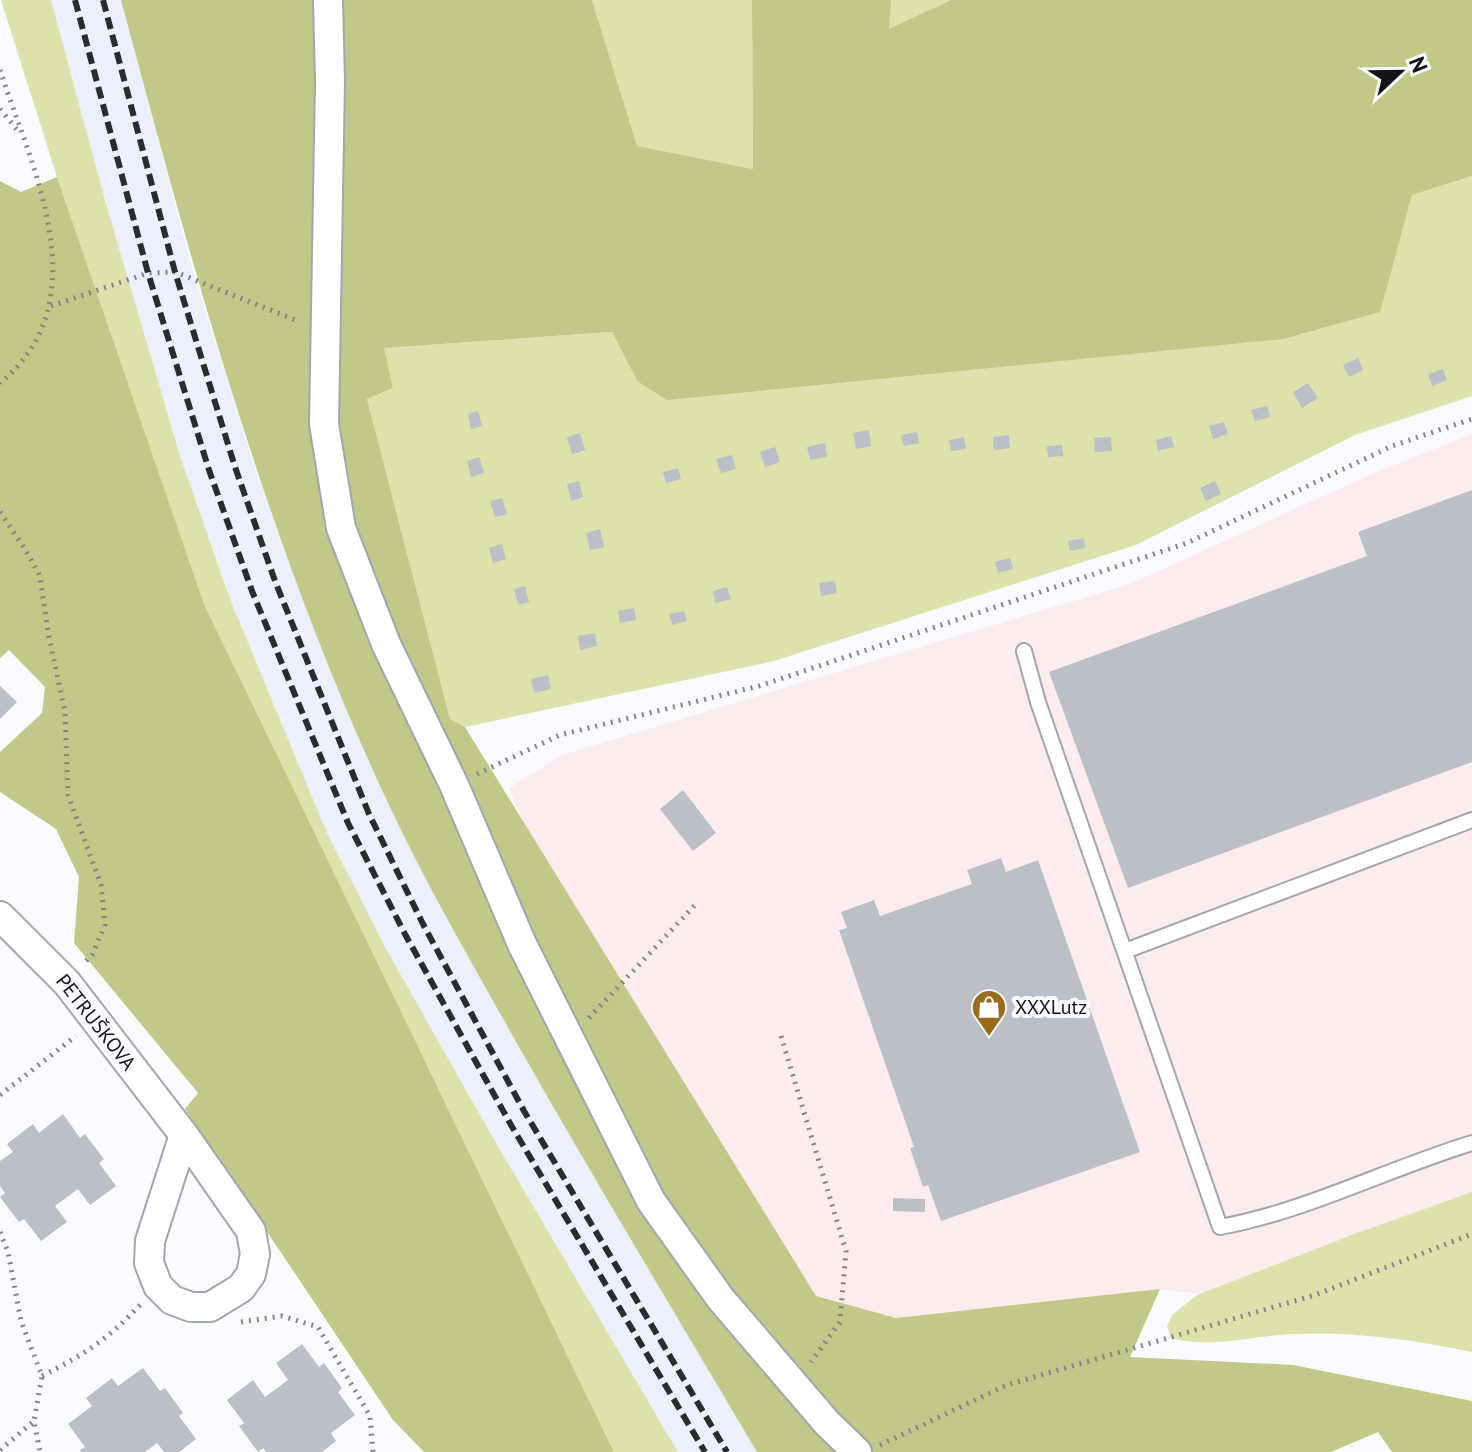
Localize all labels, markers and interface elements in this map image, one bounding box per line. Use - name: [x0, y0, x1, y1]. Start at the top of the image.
- north arrow: [1360, 32, 1440, 112]
- text: N: [1403, 53, 1434, 76]
- street label: PETRUŠKOVA: [50, 969, 142, 1076]
- shop icon: XXXLutz: [970, 988, 1008, 1038]
- place label: XXXLutz: [1015, 994, 1087, 1020]

